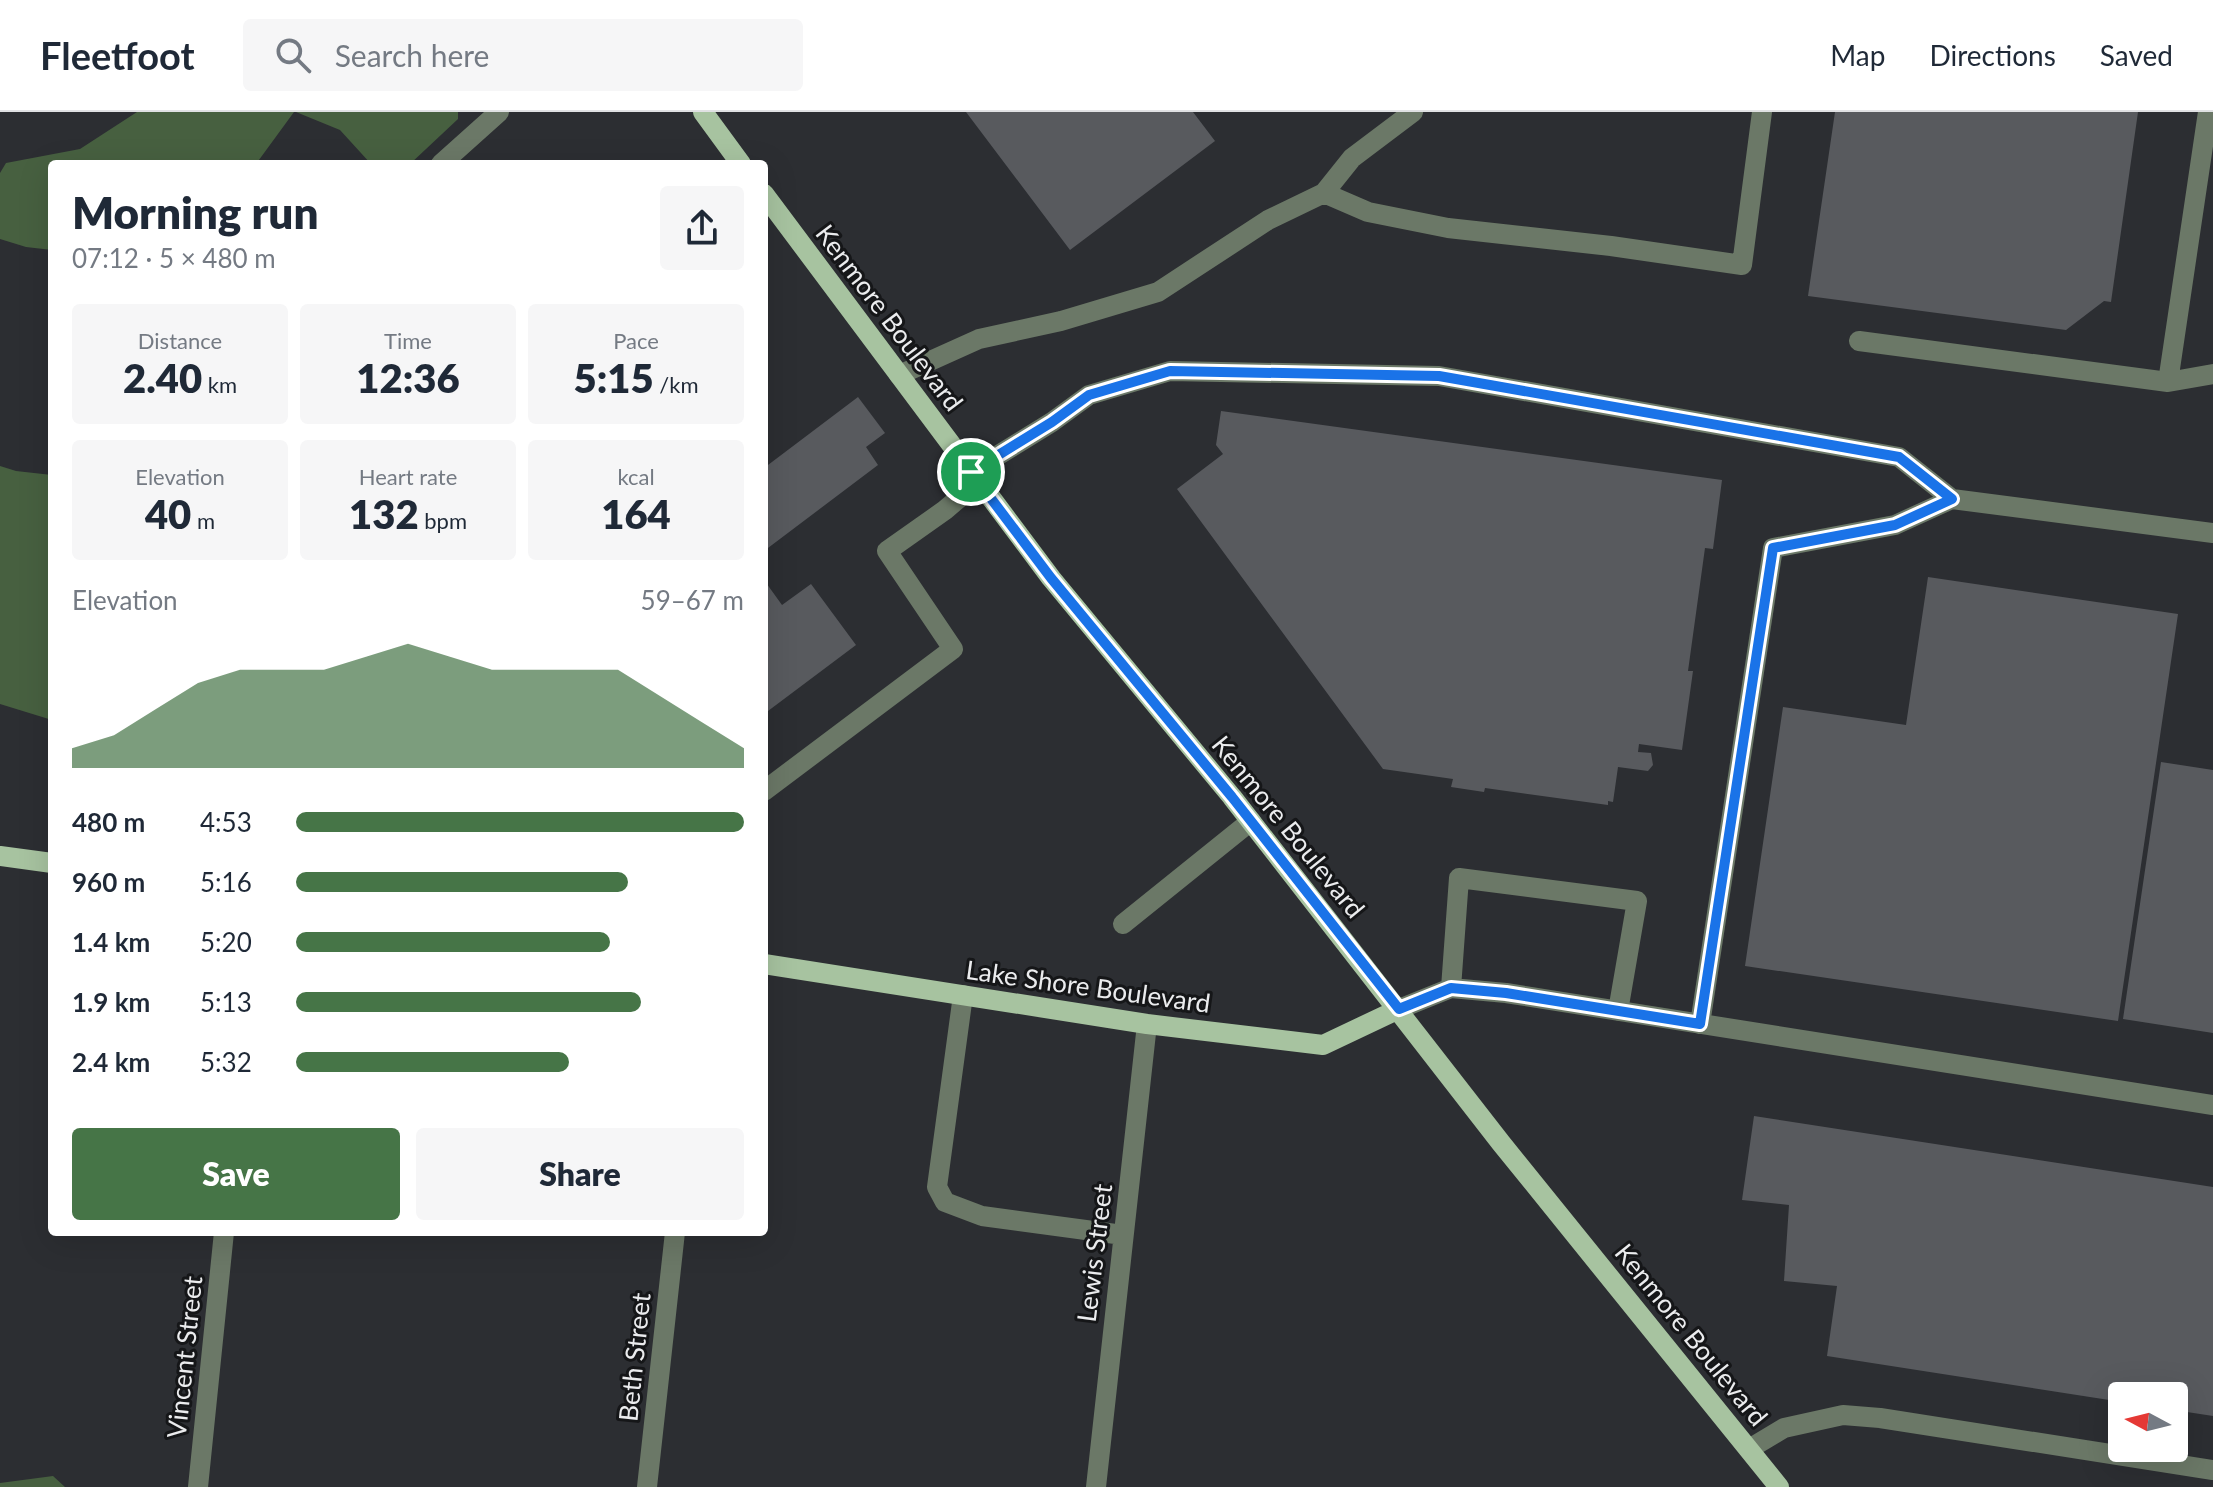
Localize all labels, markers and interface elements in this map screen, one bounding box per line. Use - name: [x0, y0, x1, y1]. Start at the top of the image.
- search box: [243, 19, 803, 91]
- text: Fleetfoot: [40, 32, 195, 78]
- icon: search: [271, 33, 315, 77]
- text: Search here: [335, 37, 489, 73]
- text: Map: [1830, 38, 1885, 72]
- text: Directions: [1929, 38, 2056, 72]
- text: Saved: [2100, 38, 2173, 72]
- text: Morning run: [72, 186, 319, 238]
- button: share: [660, 186, 744, 270]
- street label: Kenmore Boulevard: [809, 218, 970, 417]
- text: 07:12 · 5 × 480 m: [72, 242, 276, 274]
- text: Distance: [138, 327, 222, 354]
- text: Time: [384, 327, 432, 354]
- text: Pace: [613, 327, 659, 354]
- text: 2.40: [123, 354, 202, 402]
- text: 12:36: [356, 354, 460, 402]
- text: 5:15: [573, 354, 654, 402]
- text: km: [202, 371, 237, 398]
- text: /km: [654, 371, 699, 398]
- pin: [937, 438, 1005, 506]
- icon: arrive: [949, 450, 993, 494]
- text: Elevation: [135, 463, 225, 490]
- text: Heart rate: [359, 463, 457, 490]
- text: kcal: [617, 463, 655, 490]
- text: 40: [145, 490, 191, 538]
- text: 132: [349, 490, 419, 538]
- text: 164: [601, 490, 671, 538]
- text: m: [191, 507, 215, 534]
- text: bpm: [419, 507, 467, 534]
- text: Elevation: [72, 584, 178, 616]
- text: 59–67 m: [641, 584, 744, 616]
- street label: Kenmore Boulevard: [1206, 729, 1372, 924]
- text: 480 m: [72, 806, 145, 838]
- text: 4:53: [200, 806, 252, 838]
- text: 960 m: [72, 866, 145, 898]
- text: 5:16: [200, 866, 252, 898]
- text: 1.4 km: [72, 926, 150, 958]
- text: 5:20: [200, 926, 252, 958]
- street label: Lake Shore Boulevard: [964, 953, 1212, 1019]
- text: 1.9 km: [72, 986, 150, 1018]
- text: 5:13: [200, 986, 252, 1018]
- text: 2.4 km: [72, 1046, 150, 1078]
- text: 5:32: [200, 1046, 252, 1078]
- button: Save: [72, 1128, 400, 1220]
- button: Share: [416, 1128, 744, 1220]
- street label: Lewis Street: [1070, 1181, 1118, 1324]
- street label: Kenmore Boulevard: [1609, 1237, 1775, 1432]
- street label: Vincent Street: [160, 1273, 209, 1440]
- street label: Beth Street: [611, 1290, 657, 1423]
- north arrow: [2108, 1382, 2188, 1462]
- map controls: [2108, 1382, 2188, 1462]

